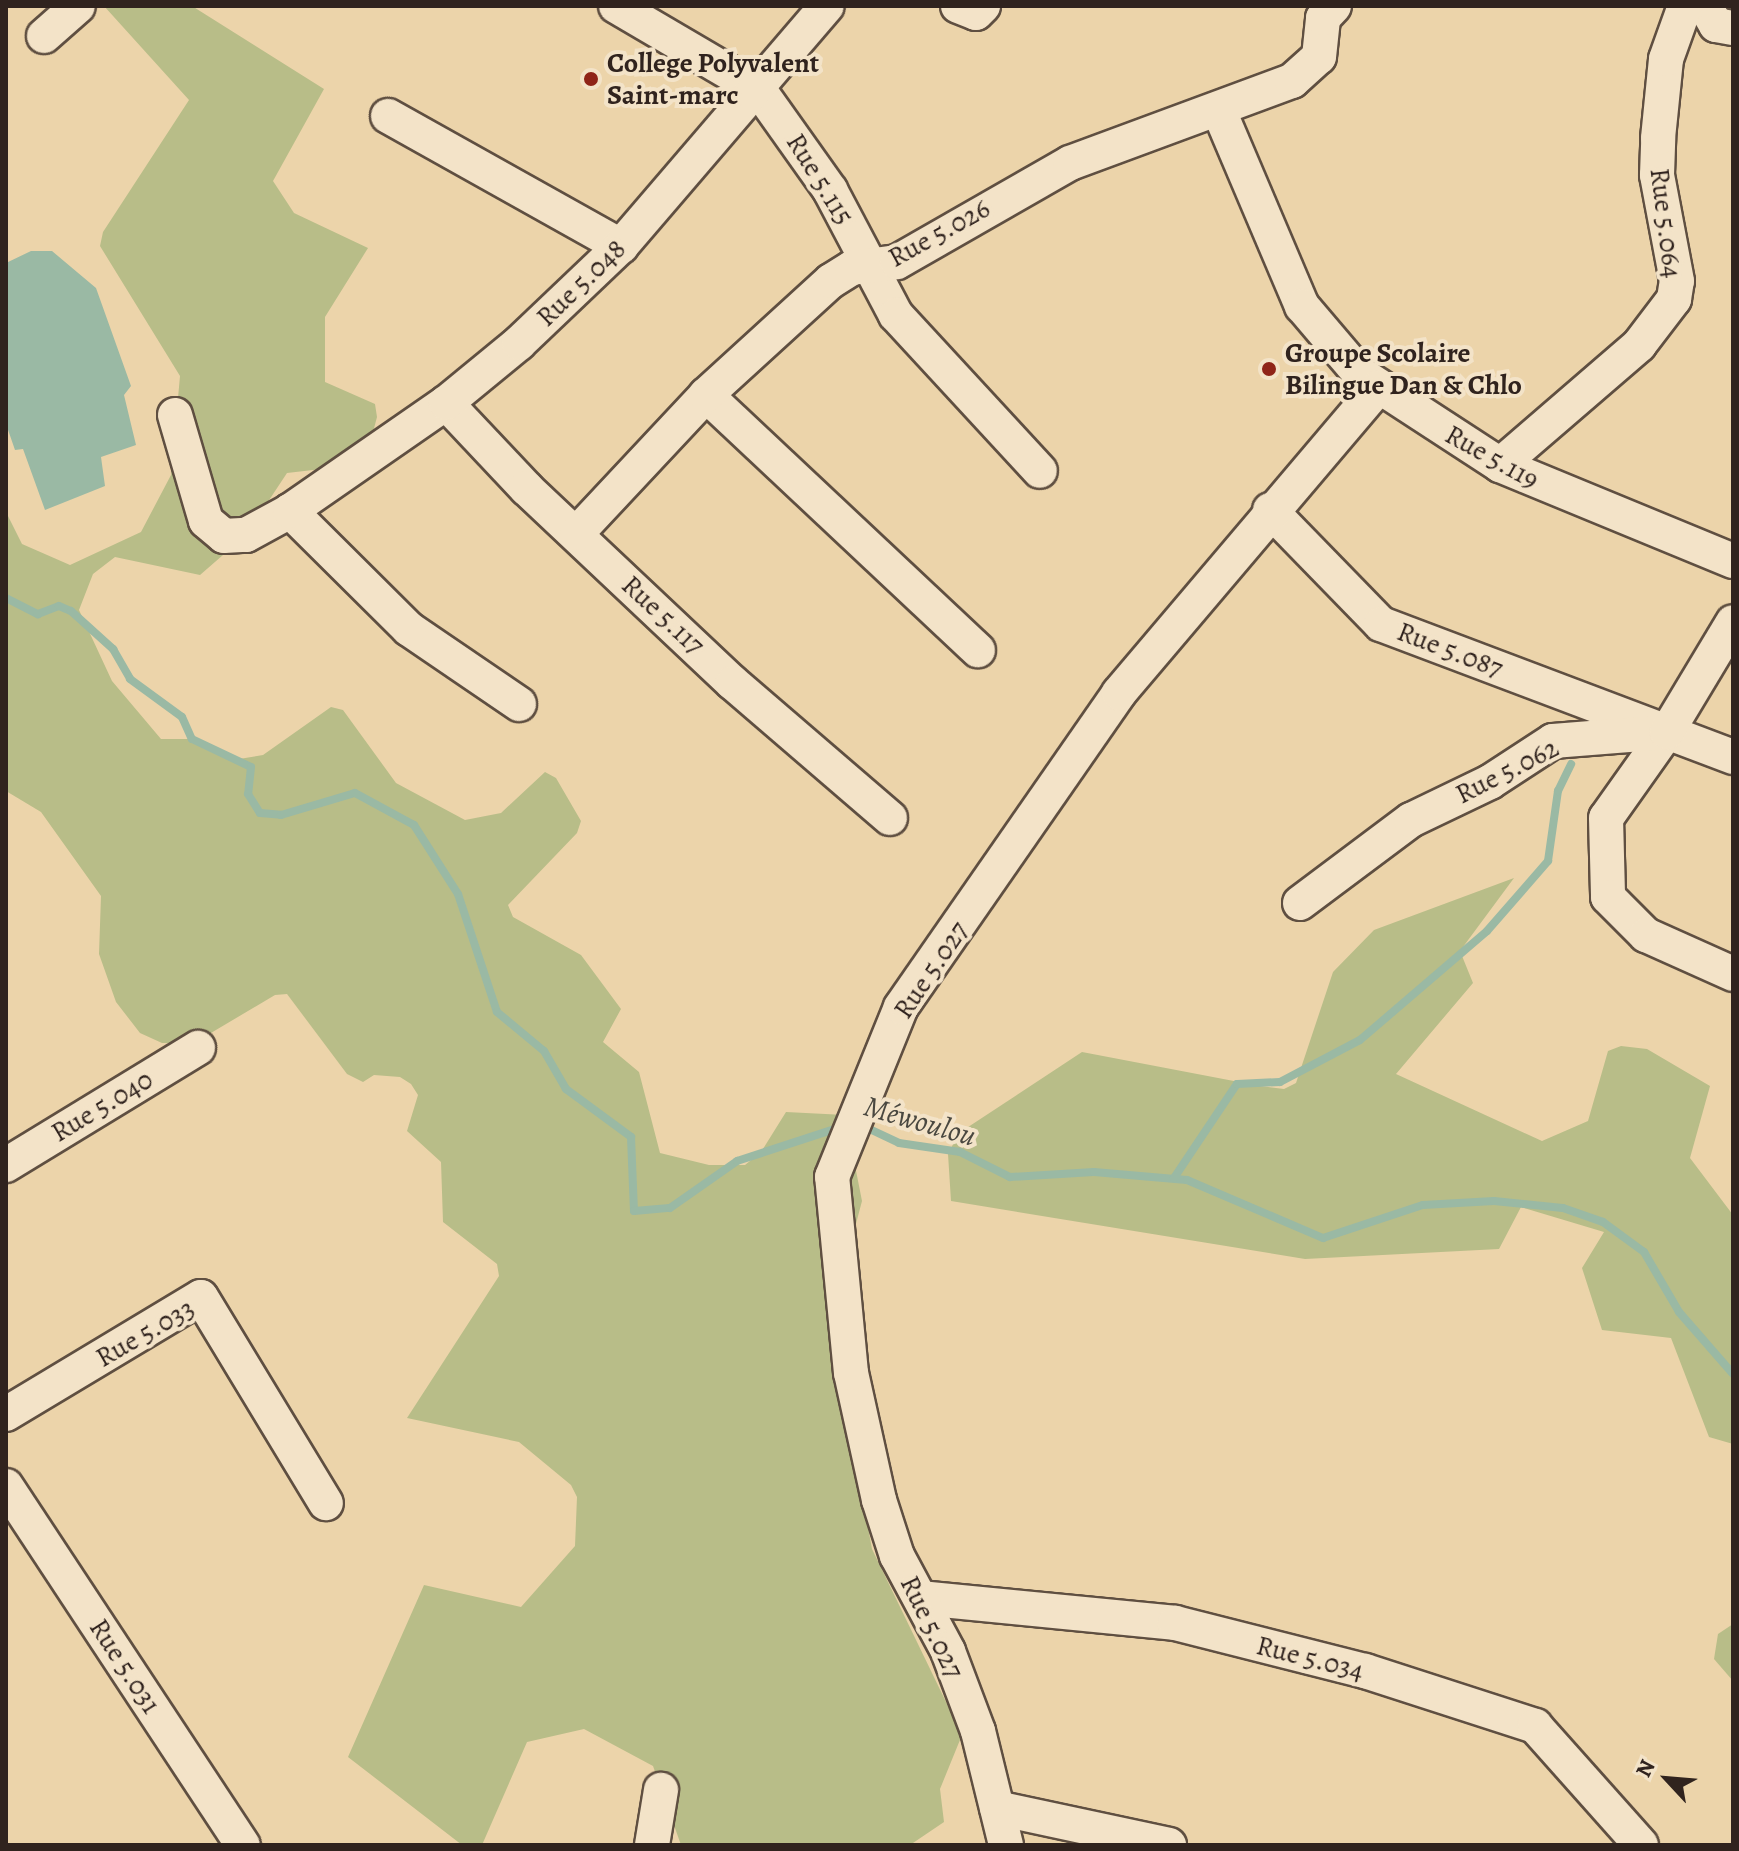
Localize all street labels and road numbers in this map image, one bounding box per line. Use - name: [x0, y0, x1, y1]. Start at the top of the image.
- street label: Rue 5.115: [779, 127, 861, 231]
- street label: Rue 5.064: [1643, 166, 1689, 280]
- street label: Rue 5.026: [882, 191, 996, 275]
- street label: Rue 5.048: [529, 232, 633, 334]
- street label: Rue 5.119: [1439, 418, 1545, 496]
- street label: Rue 5.117: [615, 568, 711, 662]
- street label: Rue 5.087: [1392, 615, 1508, 685]
- street label: Rue 5.062: [1450, 731, 1564, 811]
- street label: Rue 5.027: [886, 915, 976, 1025]
- street label: Rue 5.040: [45, 1063, 159, 1149]
- street label: Rue 5.033: [90, 1291, 200, 1375]
- street label: Rue 5.027: [893, 1570, 971, 1684]
- street label: Rue 5.031: [82, 1612, 168, 1720]
- street label: Rue 5.034: [1253, 1628, 1367, 1688]

